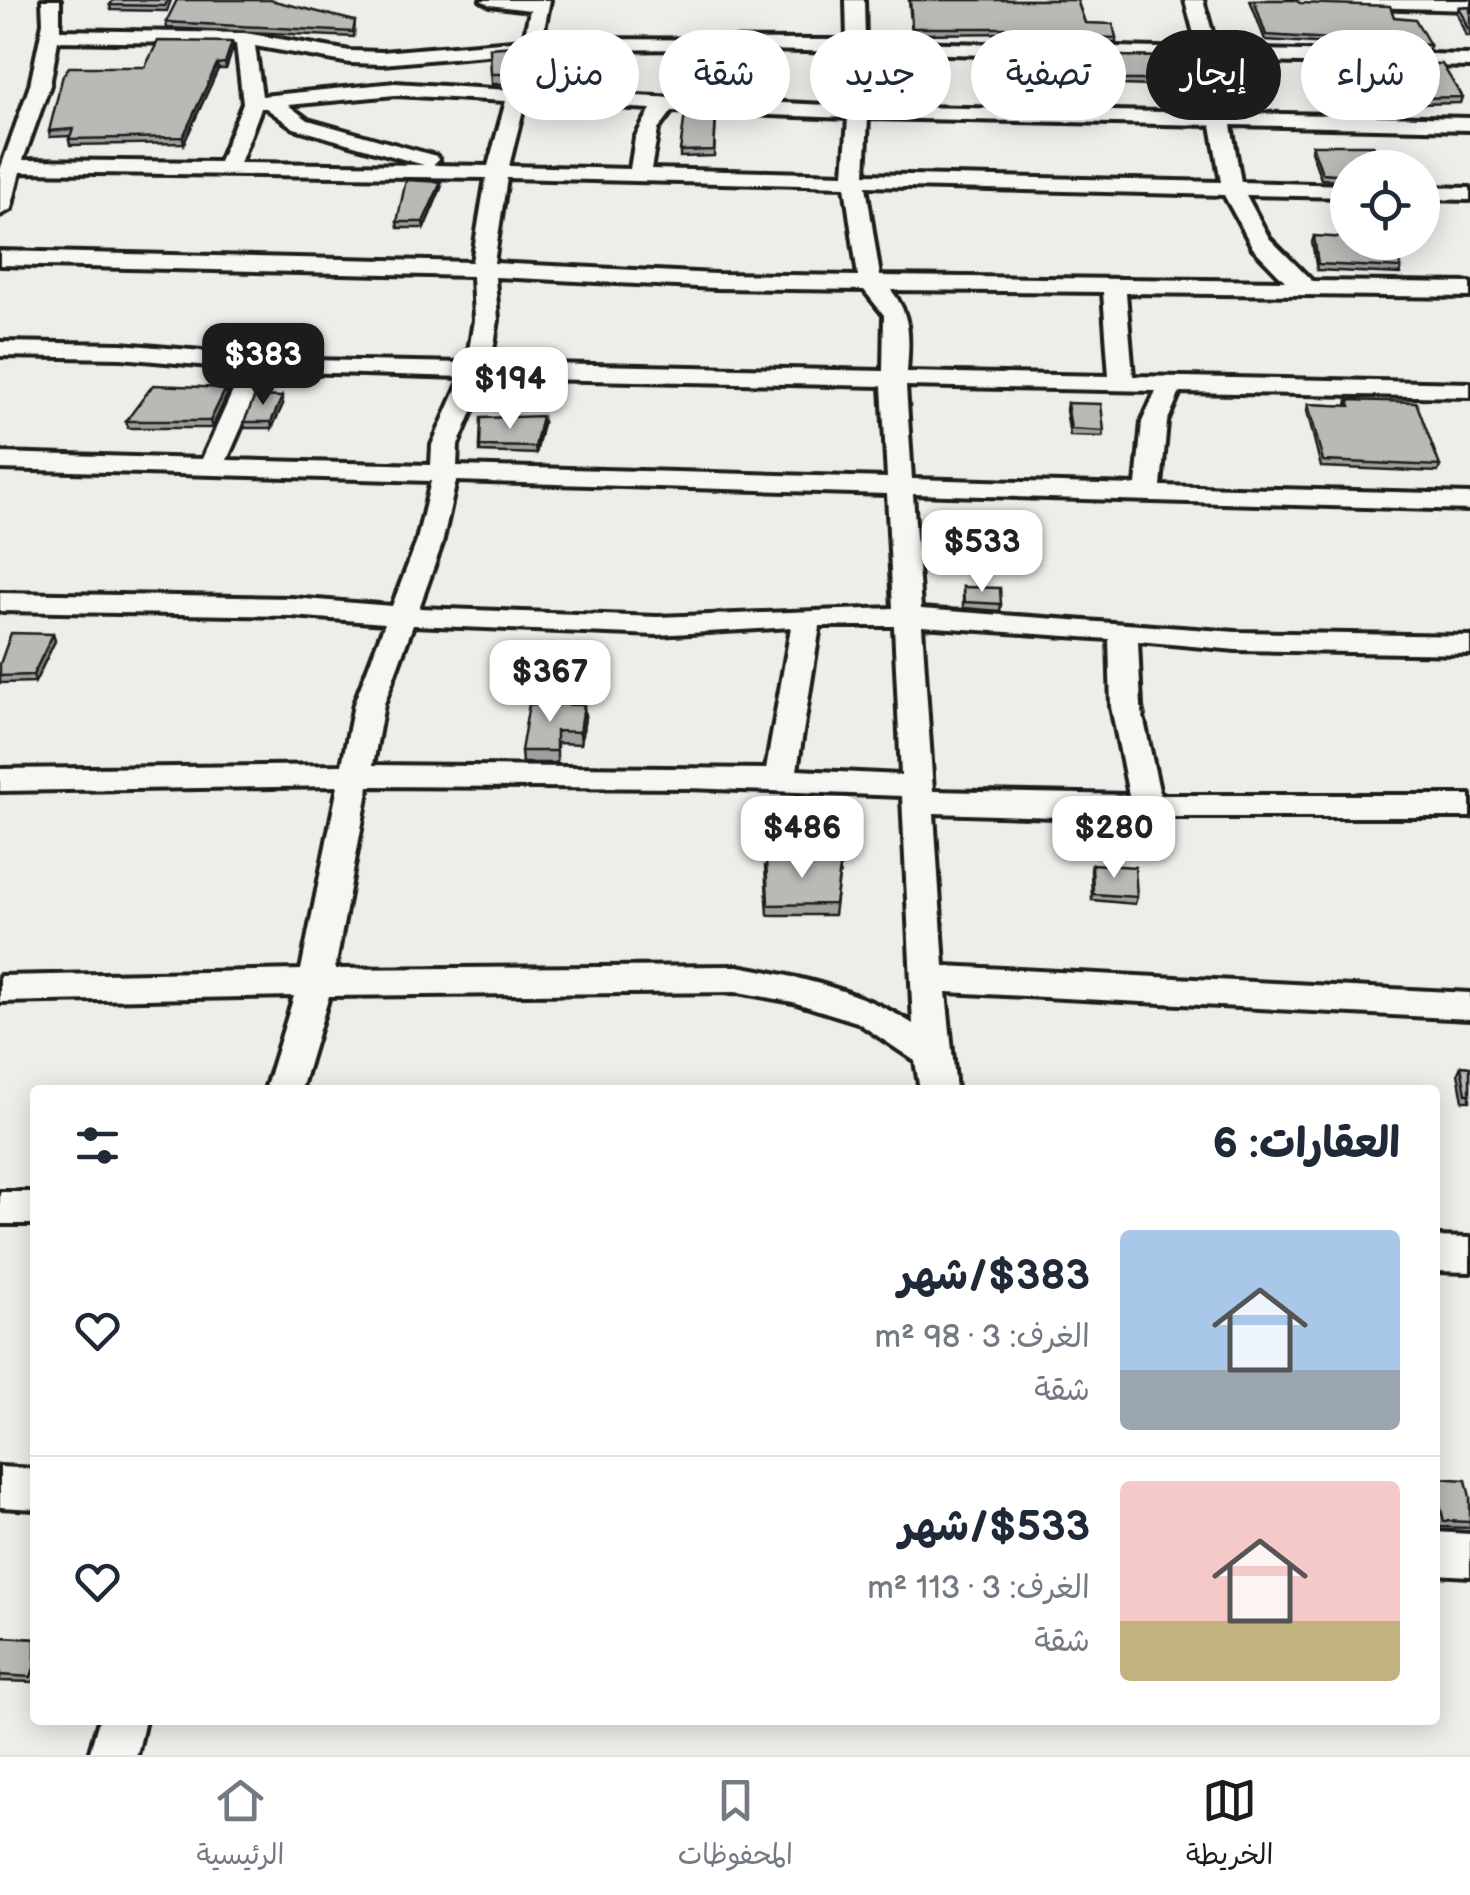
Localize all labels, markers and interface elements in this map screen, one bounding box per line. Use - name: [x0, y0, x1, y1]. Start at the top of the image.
- chip: منزل: [500, 30, 639, 120]
- chip: شقة: [659, 30, 790, 120]
- chip: جديد: [810, 30, 951, 120]
- chip: تصفية: [971, 30, 1126, 120]
- chip: إيجار: [1146, 30, 1281, 120]
- chip: شراء: [1301, 30, 1440, 120]
- map controls: [1330, 150, 1440, 260]
- button: locate: [1330, 150, 1440, 260]
- pin: $383: [204, 323, 322, 408]
- text: $383: [224, 336, 302, 375]
- pin: $194: [451, 347, 569, 432]
- text: $194: [474, 360, 546, 399]
- pin: $533: [923, 510, 1041, 595]
- text: $533: [944, 523, 1020, 562]
- pin: $367: [491, 640, 609, 725]
- text: $367: [512, 653, 588, 692]
- pin: $486: [743, 796, 861, 881]
- pin: $280: [1055, 796, 1173, 881]
- text: $486: [763, 809, 841, 848]
- text: $280: [1074, 809, 1154, 848]
- icon: filters: [70, 1118, 125, 1173]
- text: العقارات: 6: [1212, 1119, 1400, 1170]
- text: $383/شهر: [898, 1251, 1090, 1302]
- icon: home: [1200, 1270, 1320, 1390]
- icon: heart: [70, 1303, 125, 1358]
- text: الغرف: 3 · 98 m²: [874, 1318, 1090, 1357]
- text: شقة: [1034, 1371, 1090, 1410]
- text: $533/شهر: [899, 1502, 1090, 1553]
- icon: home: [1200, 1521, 1320, 1641]
- icon: heart: [70, 1554, 125, 1609]
- text: الغرف: 3 · 113 m²: [867, 1569, 1090, 1608]
- text: شقة: [1034, 1622, 1090, 1661]
- tab: الرئيسية: [197, 1773, 285, 1879]
- tab: المحفوظات: [678, 1773, 793, 1879]
- tab: الخريطة: [1186, 1773, 1273, 1879]

